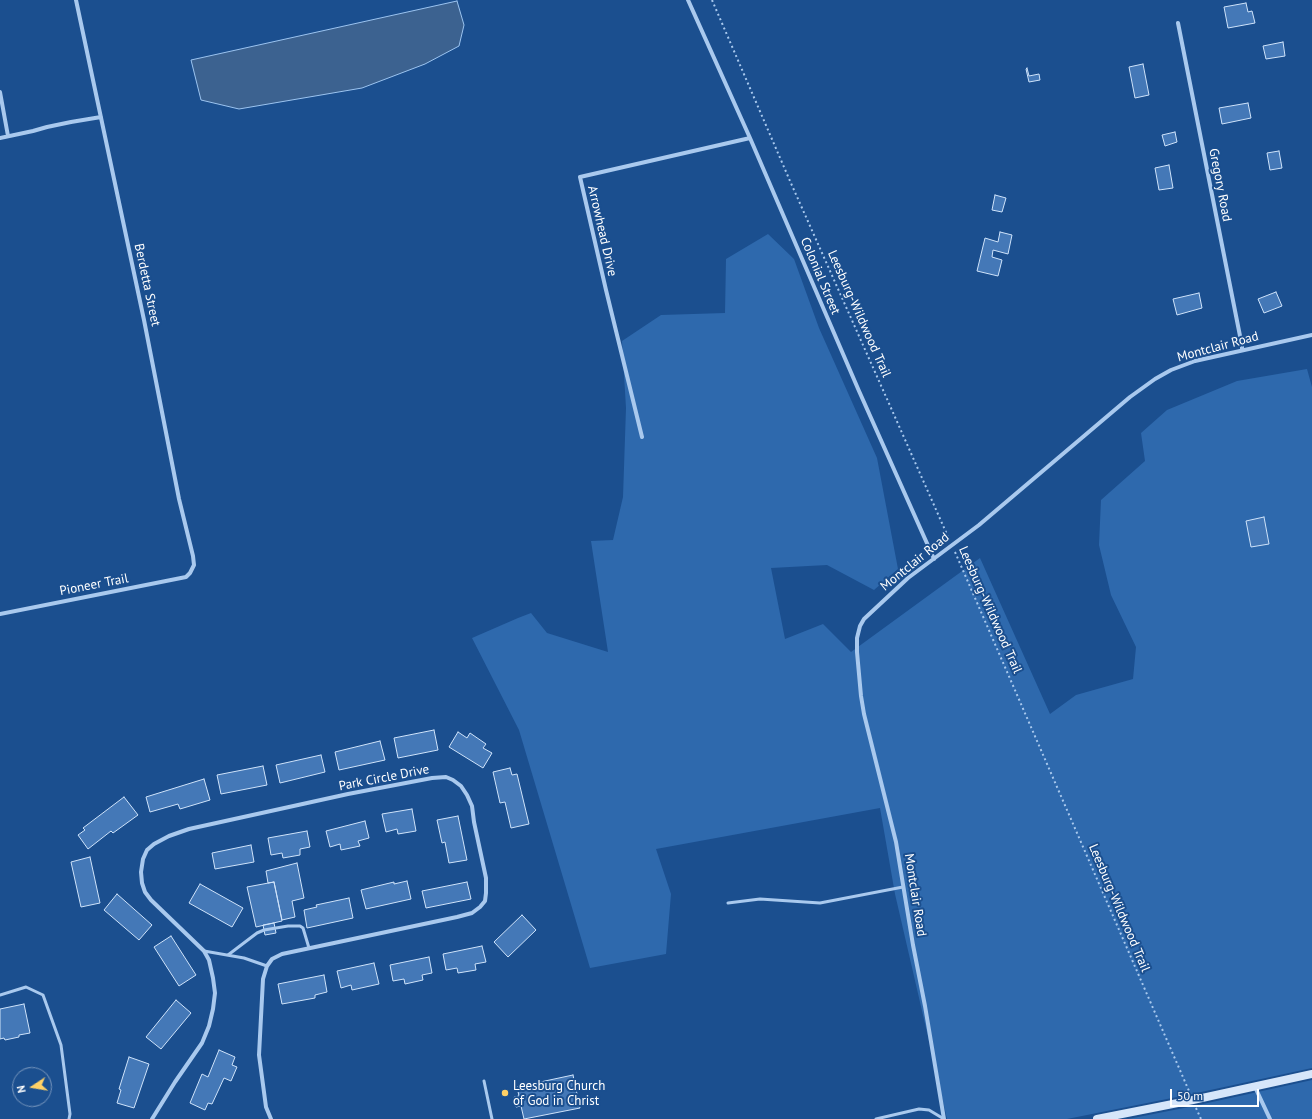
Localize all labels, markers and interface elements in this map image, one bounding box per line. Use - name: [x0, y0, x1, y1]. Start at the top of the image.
- street label: Gregory Road: [1205, 147, 1235, 223]
- street label: Arrowhead Drive: [584, 184, 620, 278]
- street label: Colonial Street: [797, 235, 843, 317]
- street label: Berdetta Street: [131, 242, 163, 328]
- street label: Leesburg-Wildwood Trail: [824, 248, 894, 380]
- street label: Montclair Road: [1176, 329, 1260, 365]
- street label: Montclair Road: [878, 530, 952, 594]
- street label: Leesburg-Wildwood Trail: [955, 544, 1025, 676]
- street label: Pioneer Trail: [58, 571, 130, 599]
- street label: Park Circle Drive: [338, 762, 430, 794]
- street label: Leesburg-Wildwood Trail: [1085, 842, 1153, 974]
- street label: Montclair Road: [901, 852, 929, 938]
- north arrow: [12, 1067, 52, 1107]
- place label: Leesburg Church of God in Christ: [513, 1078, 605, 1109]
- scale bar: [1172, 1081, 1261, 1107]
- text: N: [14, 1084, 29, 1094]
- marker: Leesburg Church of God in Christ: [500, 1088, 510, 1098]
- text: 50 m: [1177, 1088, 1203, 1103]

